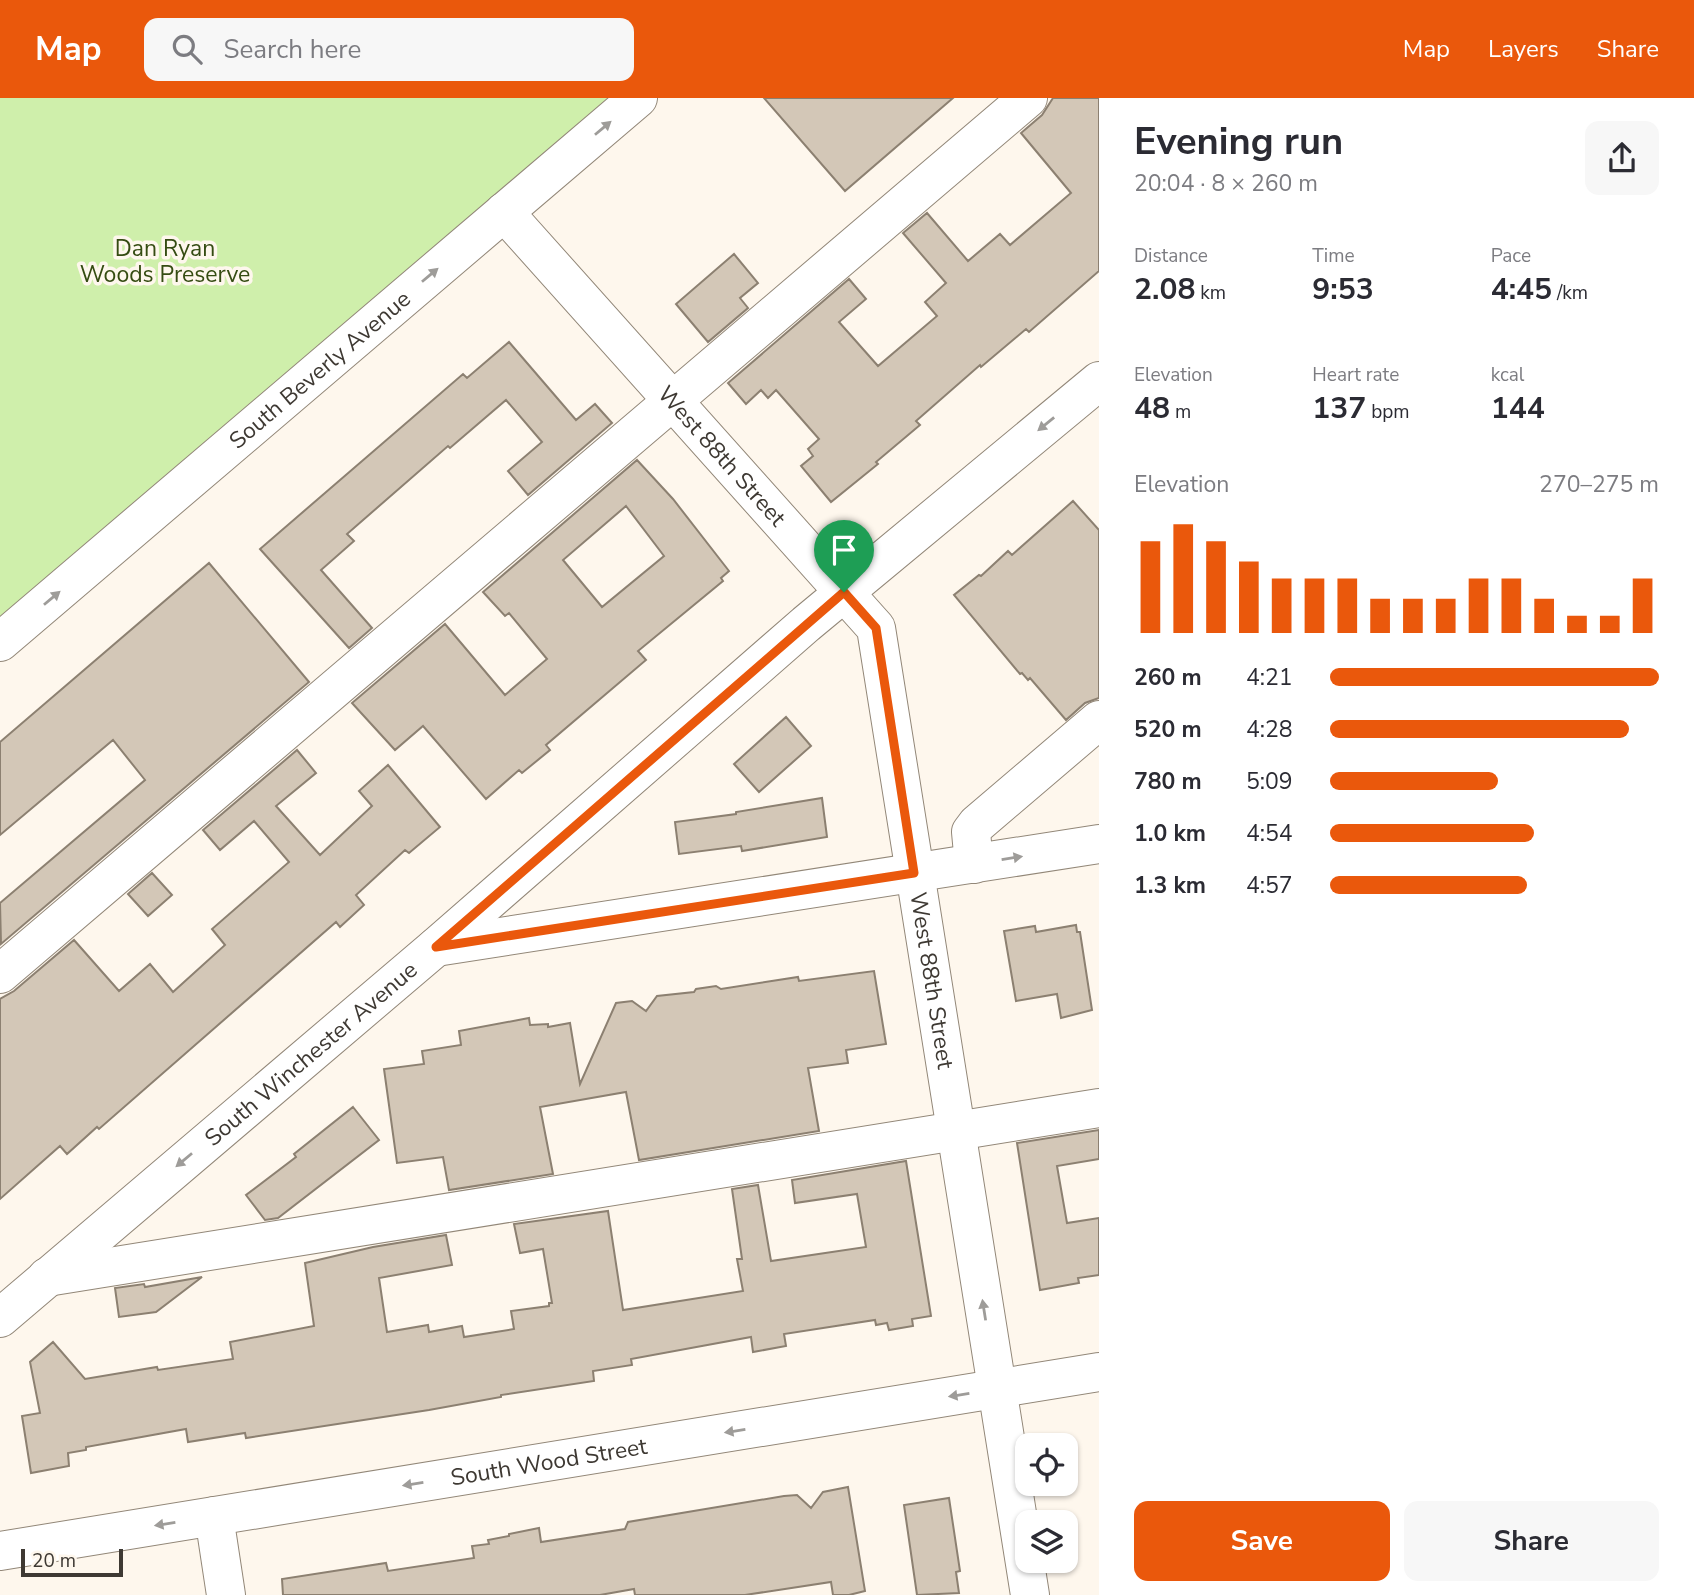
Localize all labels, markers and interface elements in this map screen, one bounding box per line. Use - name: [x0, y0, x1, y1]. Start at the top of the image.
- search box: [144, 18, 634, 81]
- text: Map: [35, 27, 102, 72]
- icon: search: [168, 30, 206, 68]
- text: Search here: [224, 32, 361, 67]
- text: Map: [1403, 33, 1450, 65]
- text: Layers: [1488, 33, 1559, 65]
- text: Share: [1597, 33, 1659, 65]
- text: Evening run: [1134, 116, 1343, 167]
- one-way arrow: [594, 120, 612, 136]
- button: share: [1585, 121, 1659, 195]
- text: 20:04 · 8 × 260 m: [1134, 168, 1318, 199]
- park label: Dan Ryan Woods Preserve: [80, 233, 250, 290]
- text: Distance: [1134, 243, 1208, 269]
- text: Time: [1312, 243, 1355, 269]
- text: Pace: [1491, 243, 1531, 269]
- one-way arrow: [421, 267, 439, 283]
- text: 2.08: [1134, 269, 1195, 310]
- text: 9:53: [1312, 269, 1374, 310]
- text: 4:45: [1491, 269, 1552, 310]
- text: km: [1195, 280, 1226, 306]
- text: /km: [1552, 280, 1588, 306]
- street label: South Beverly Avenue: [223, 284, 417, 456]
- text: Elevation: [1134, 362, 1213, 388]
- text: Heart rate: [1312, 362, 1399, 388]
- text: kcal: [1491, 362, 1524, 388]
- street label: West 88th Street: [650, 379, 793, 534]
- text: 48: [1134, 388, 1170, 429]
- text: 137: [1312, 388, 1366, 429]
- text: 144: [1491, 388, 1545, 429]
- text: m: [1170, 399, 1191, 425]
- text: bpm: [1366, 399, 1410, 425]
- one-way arrow: [1038, 416, 1055, 431]
- text: Elevation: [1134, 469, 1229, 500]
- text: 270–275 m: [1539, 469, 1659, 500]
- pin: [814, 520, 874, 592]
- icon: arrive: [825, 531, 863, 569]
- one-way arrow: [43, 590, 61, 606]
- text: 260 m: [1134, 662, 1202, 693]
- text: 4:21: [1246, 662, 1293, 693]
- text: 520 m: [1134, 714, 1202, 745]
- text: 4:28: [1246, 714, 1293, 745]
- text: 780 m: [1134, 766, 1202, 797]
- text: 5:09: [1246, 766, 1293, 797]
- text: 1.0 km: [1134, 818, 1206, 849]
- text: 4:54: [1246, 818, 1293, 849]
- one-way arrow: [1001, 852, 1023, 863]
- text: 1.3 km: [1134, 870, 1206, 901]
- text: 4:57: [1246, 870, 1293, 901]
- street label: West 88th Street: [902, 890, 961, 1072]
- street label: South Winchester Avenue: [198, 955, 424, 1153]
- one-way arrow: [175, 1153, 193, 1168]
- one-way arrow: [978, 1299, 989, 1321]
- one-way arrow: [948, 1389, 970, 1400]
- one-way arrow: [723, 1426, 745, 1437]
- street label: South Wood Street: [448, 1431, 650, 1493]
- map controls: [1015, 1433, 1078, 1573]
- button: locate: [1015, 1433, 1078, 1496]
- one-way arrow: [402, 1479, 424, 1490]
- button: Save: [1134, 1501, 1390, 1581]
- button: Share: [1404, 1501, 1659, 1581]
- button: layers: [1015, 1510, 1078, 1573]
- one-way arrow: [153, 1519, 175, 1530]
- scale bar: [21, 1546, 122, 1578]
- text: 20 m: [32, 1548, 76, 1574]

